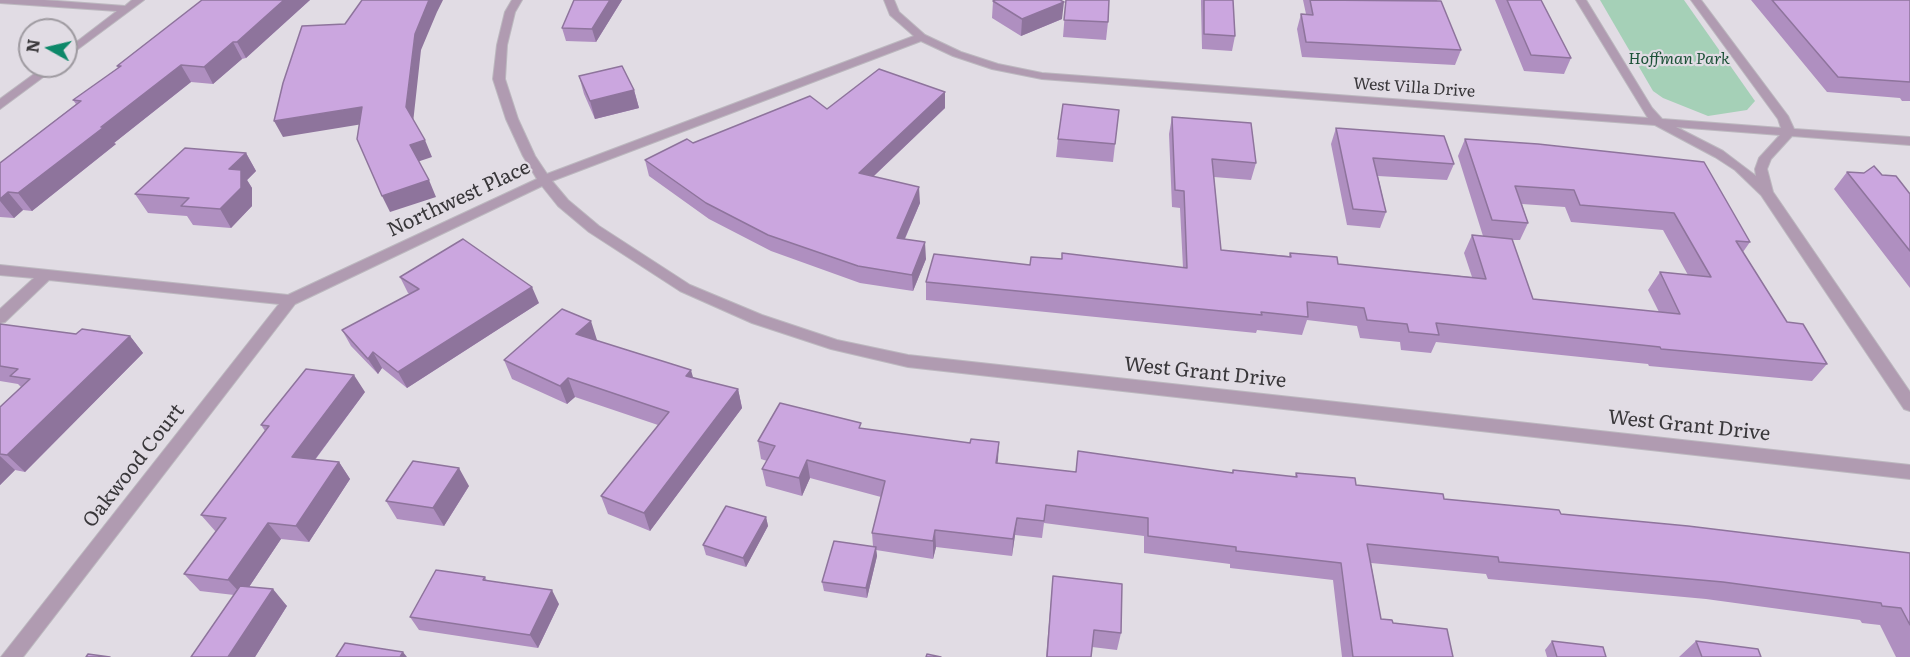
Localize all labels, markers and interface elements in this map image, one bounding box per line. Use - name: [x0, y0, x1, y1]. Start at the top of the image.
- north arrow: [18, 18, 78, 78]
- text: N: [19, 37, 45, 54]
- park label: Hoffman Park: [1628, 49, 1730, 69]
- street label: West Villa Drive: [1352, 74, 1476, 102]
- street label: Northwest Place: [384, 155, 534, 243]
- street label: West Grant Drive: [1123, 353, 1287, 393]
- street label: Oakwood Court: [78, 399, 190, 533]
- street label: West Grant Drive: [1607, 406, 1771, 446]

